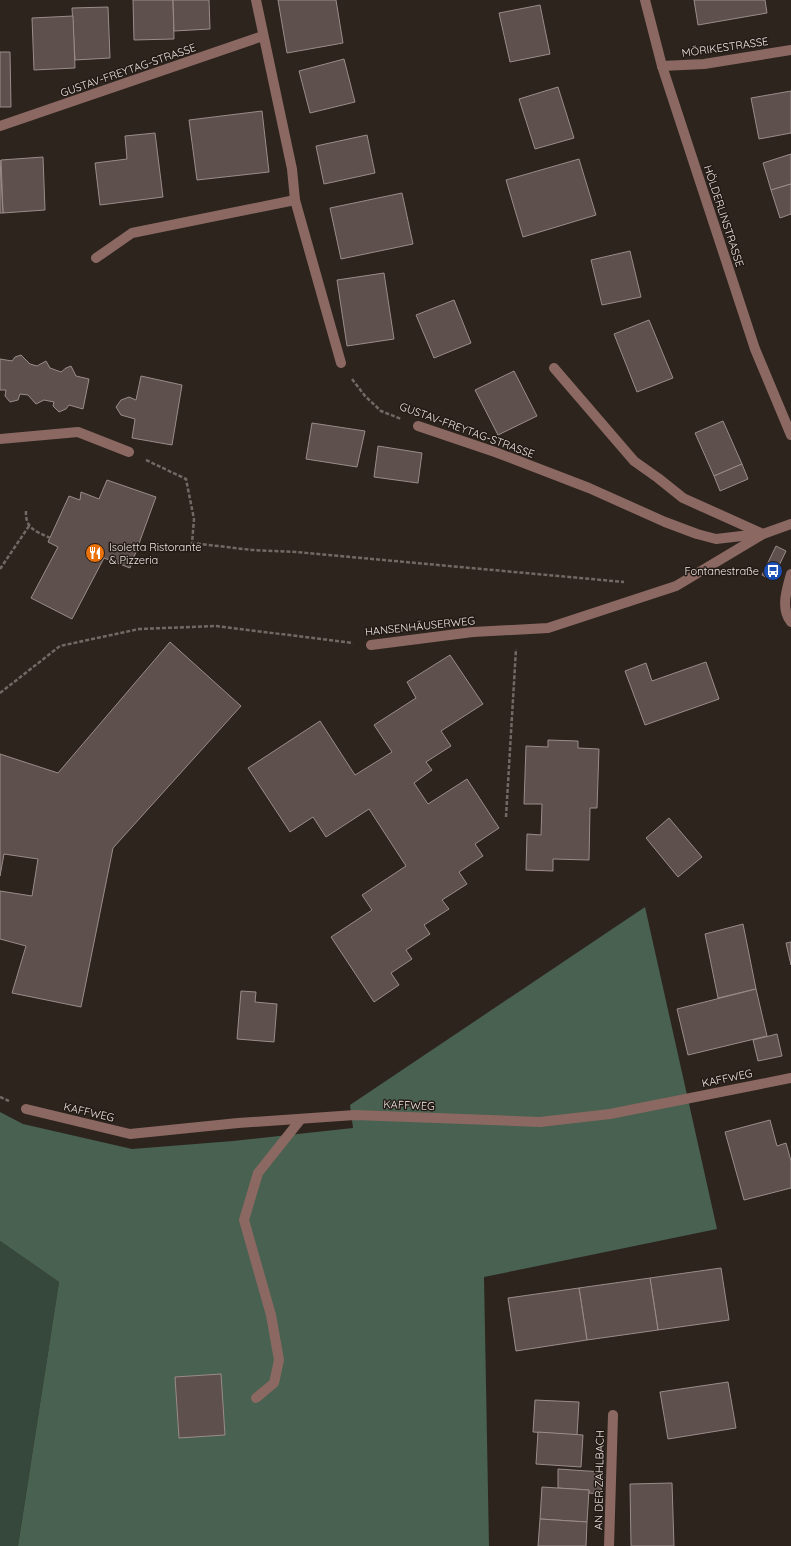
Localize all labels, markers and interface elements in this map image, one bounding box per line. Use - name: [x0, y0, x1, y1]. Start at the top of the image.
- street label: MÖRIKESTRASSE: [681, 34, 769, 60]
- street label: GUSTAV-FREYTAG-STRASSE: [58, 40, 198, 100]
- street label: HÖLDERLINSTRASSE: [701, 163, 747, 269]
- street label: GUSTAV-FREYTAG-STRASSE: [398, 399, 536, 461]
- place label: Isoletta Ristorante & Pizzeria: [109, 540, 202, 567]
- restaurant icon: Isoletta Ristorante & Pizzeria: [84, 542, 106, 564]
- bus stop icon: Fontanestraße: [762, 560, 784, 582]
- place label: Fontanestraße: [684, 564, 759, 578]
- street label: HANSENHÄUSERWEG: [364, 613, 476, 639]
- street label: KAFFWEG: [700, 1066, 754, 1090]
- street label: KAFFWEG: [383, 1097, 435, 1113]
- street label: KAFFWEG: [62, 1099, 116, 1125]
- street label: AN DER ZAHLBACH: [591, 1430, 607, 1530]

